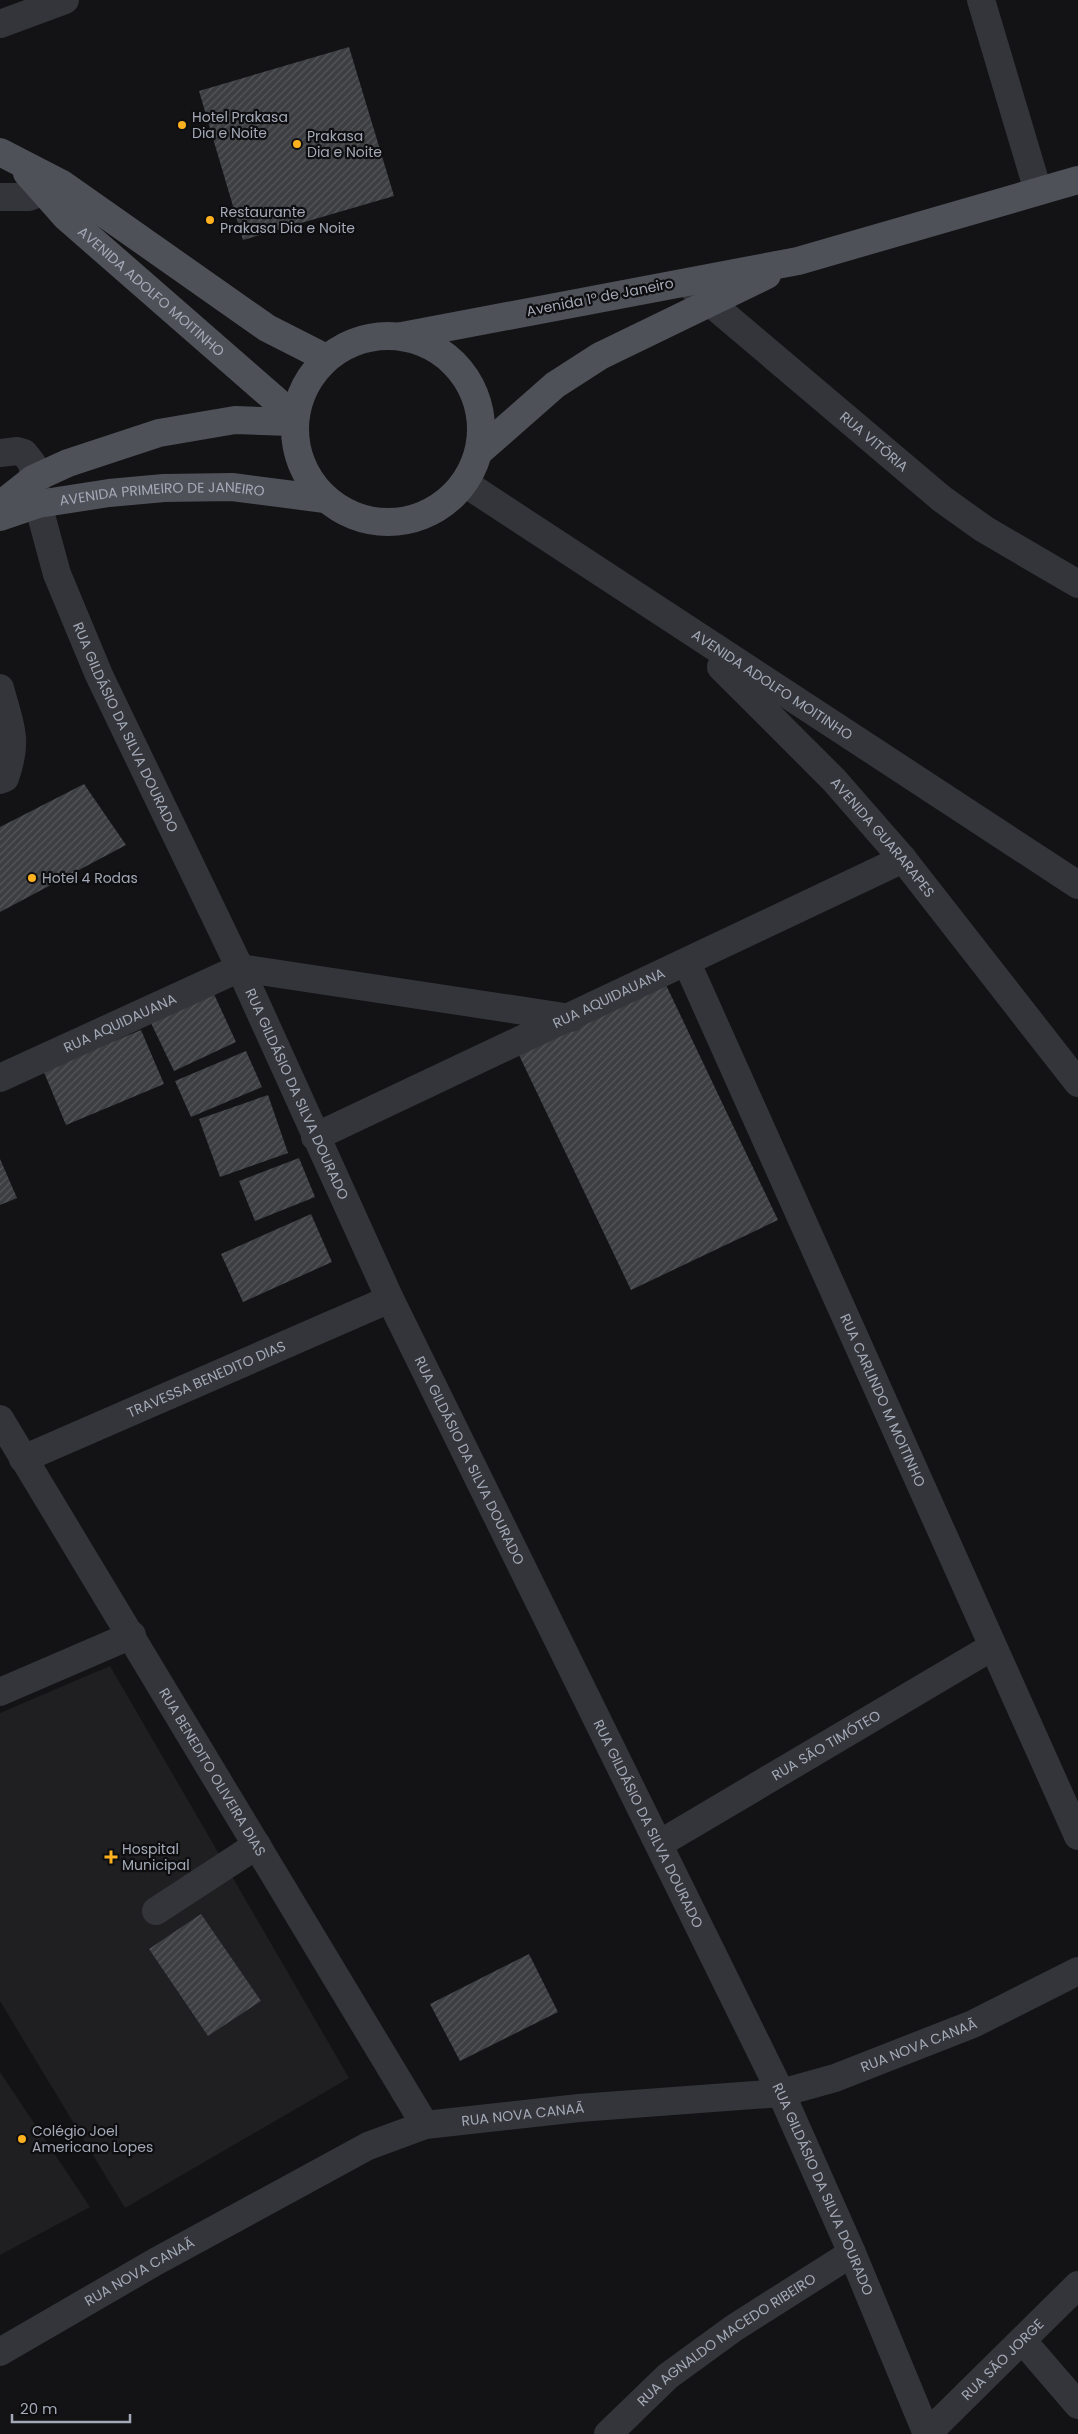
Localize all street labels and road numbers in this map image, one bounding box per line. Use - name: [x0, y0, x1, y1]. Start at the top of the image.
- street label: AVENIDA ADOLFO MOITINHO: [74, 222, 229, 361]
- street label: Avenida 1º de Janeiro: [525, 273, 675, 321]
- street label: RUA VITÓRIA: [836, 407, 913, 476]
- street label: AVENIDA PRIMEIRO DE JANEIRO: [58, 477, 266, 511]
- street label: RUA GILDÁSIO DA SILVA DOURADO: [68, 619, 183, 836]
- street label: AVENIDA ADOLFO MOITINHO: [688, 624, 857, 745]
- street label: AVENIDA GUARARAPES: [826, 773, 939, 902]
- street label: RUA AQUIDAUANA: [549, 963, 668, 1033]
- street label: RUA GILDÁSIO DA SILVA DOURADO: [240, 985, 354, 1203]
- street label: RUA AQUIDAUANA: [60, 988, 180, 1058]
- street label: RUA CARLINDO M MOITINHO: [835, 1310, 930, 1490]
- street label: TRAVESSA BENEDITO DIAS: [124, 1336, 289, 1422]
- street label: RUA GILDÁSIO DA SILVA DOURADO: [410, 1353, 529, 1568]
- street label: RUA BENEDITO OLIVEIRA DIAS: [154, 1684, 271, 1860]
- street label: RUA SÃO TIMÓTEO: [768, 1705, 884, 1785]
- street label: RUA GILDÁSIO DA SILVA DOURADO: [589, 1716, 708, 1931]
- street label: RUA NOVA CANAÃ: [858, 2013, 980, 2077]
- street label: RUA GILDÁSIO DA SILVA DOURADO: [768, 2079, 878, 2298]
- street label: RUA NOVA CANAÃ: [460, 2098, 585, 2131]
- street label: RUA NOVA CANAÃ: [81, 2232, 198, 2311]
- street label: RUA AGNALDO MACEDO RIBEIRO: [633, 2269, 820, 2411]
- street label: RUA SÃO JORGE: [957, 2314, 1048, 2405]

